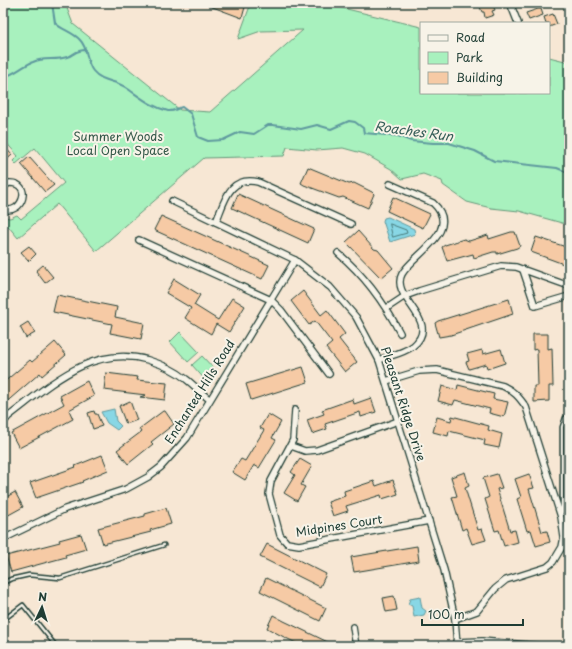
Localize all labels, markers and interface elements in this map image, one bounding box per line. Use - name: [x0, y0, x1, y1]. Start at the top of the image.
- legend: [420, 22, 550, 94]
- text: Road: [456, 28, 485, 46]
- text: Park: [456, 48, 483, 66]
- text: Building: [456, 68, 503, 86]
- water label: Roaches Run: [374, 116, 456, 146]
- park label: Summer Woods Local Open Space: [67, 127, 169, 159]
- street label: Enchanted Hills Road: [160, 336, 239, 447]
- street label: Pleasant Ridge Drive: [377, 344, 431, 463]
- street label: Midpines Court: [294, 509, 384, 541]
- north arrow: [22, 587, 62, 627]
- text: N: [38, 588, 48, 605]
- scale bar: [422, 601, 523, 627]
- text: 100 m: [428, 605, 465, 623]

